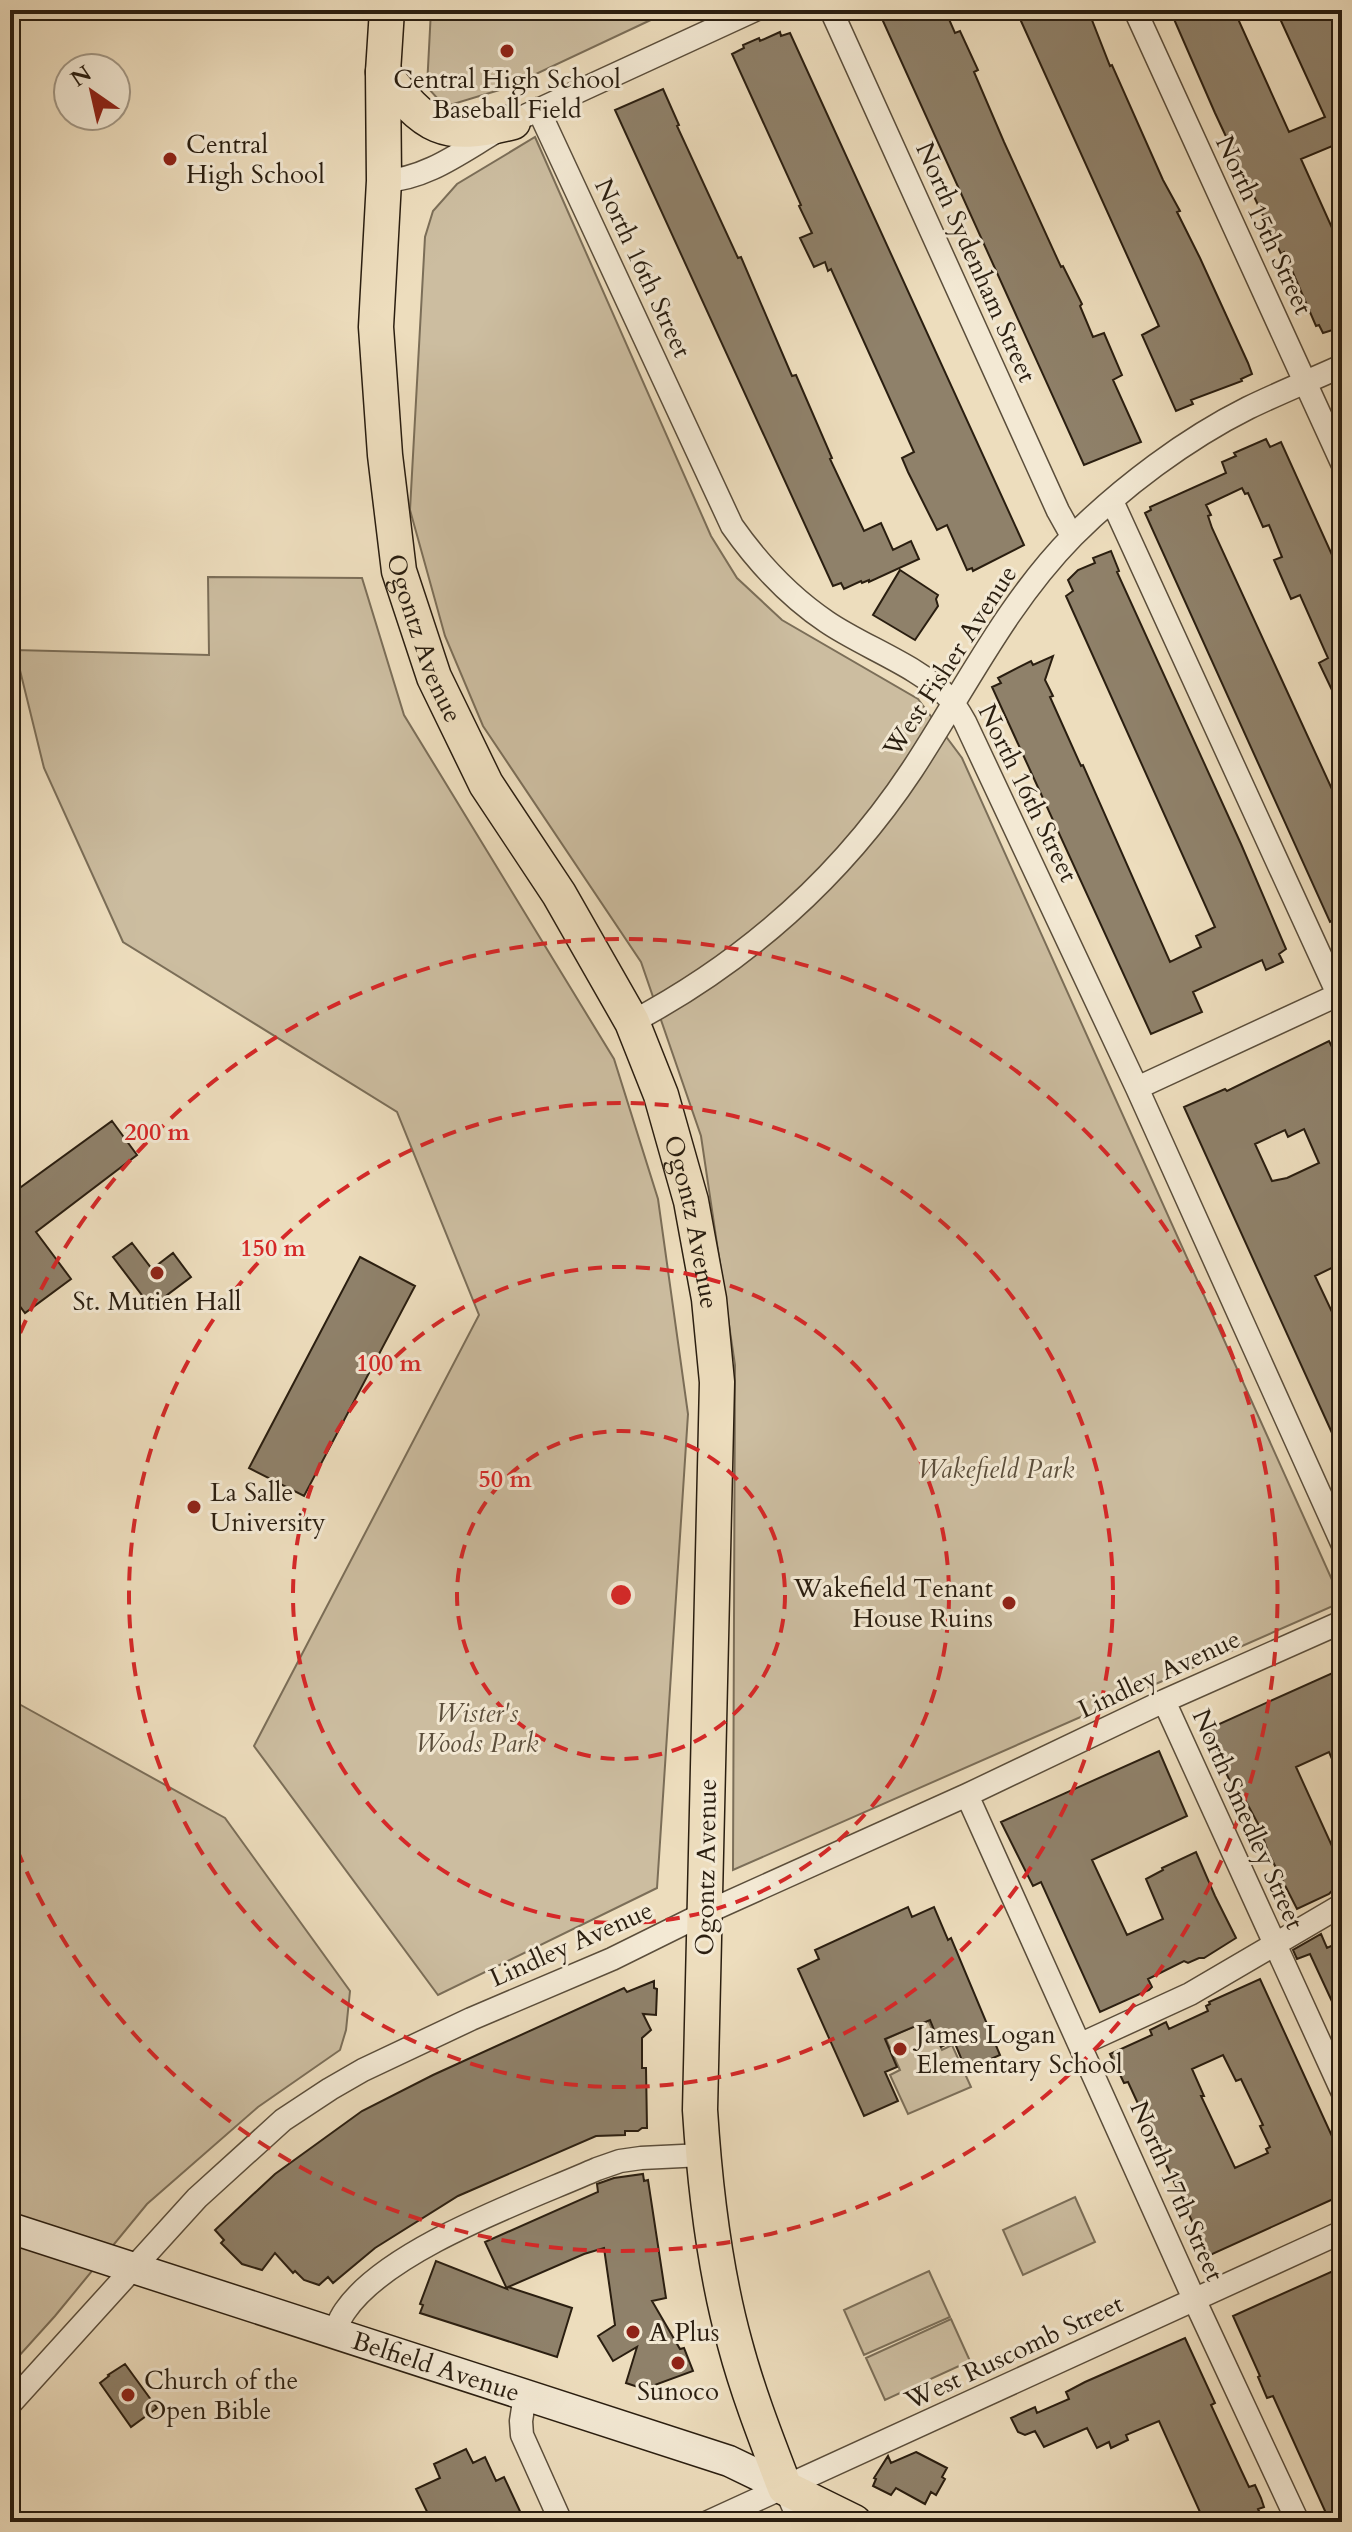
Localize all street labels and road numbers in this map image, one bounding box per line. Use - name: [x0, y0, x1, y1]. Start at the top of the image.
- street label: North 15th Street: [1207, 130, 1321, 320]
- street label: North Sydenham Street: [907, 136, 1045, 388]
- street label: North 16th Street: [586, 173, 700, 363]
- street label: Ogontz Avenue: [380, 552, 471, 728]
- street label: West Fisher Avenue: [874, 558, 1025, 765]
- street label: North 16th Street: [970, 698, 1086, 888]
- street label: Ogontz Avenue: [656, 1131, 727, 1310]
- street label: Lindley Avenue: [1072, 1621, 1246, 1727]
- street label: North Smedley Street: [1184, 1703, 1312, 1935]
- street label: Ogontz Avenue: [687, 1778, 725, 1956]
- street label: Lindley Avenue: [484, 1892, 658, 1996]
- street label: North 17th Street: [1122, 2095, 1232, 2287]
- street label: West Ruscomb Street: [898, 2286, 1129, 2418]
- street label: Belfield Avenue: [348, 2323, 525, 2410]

